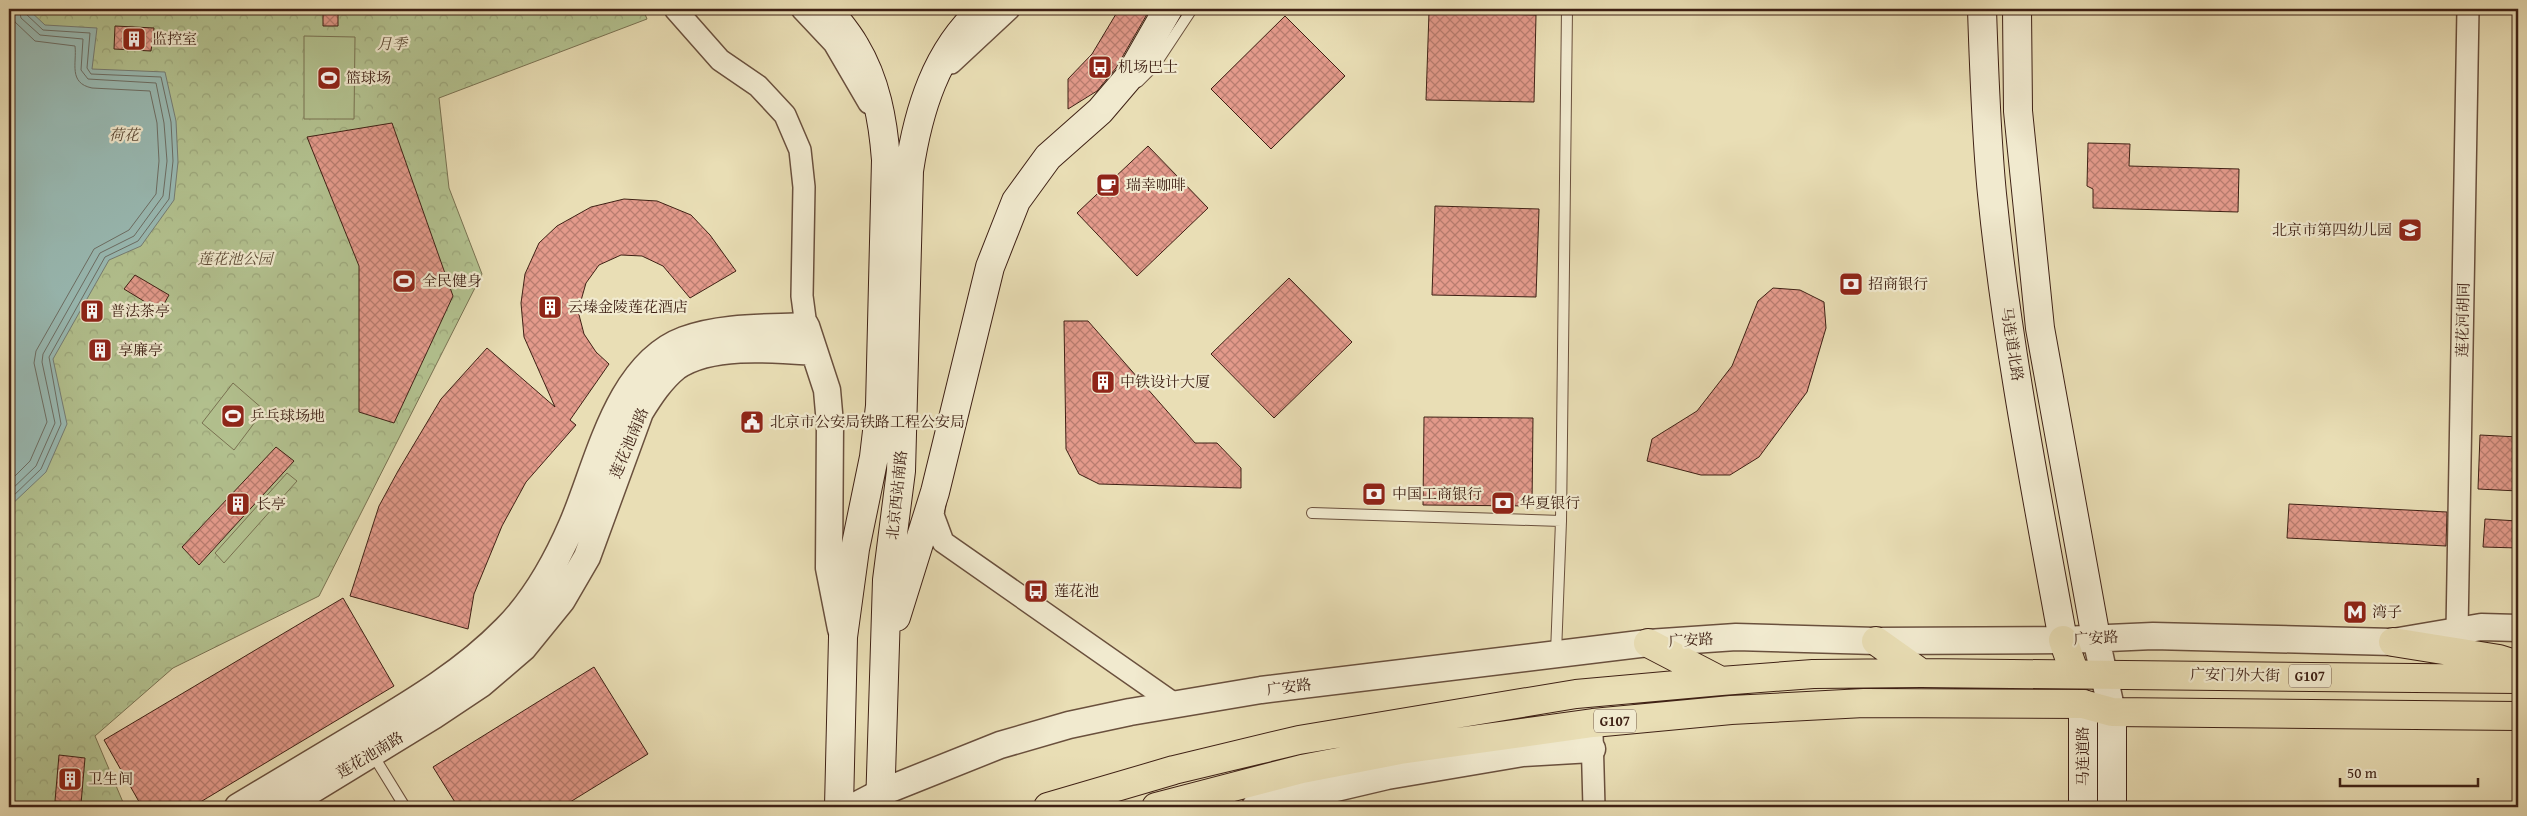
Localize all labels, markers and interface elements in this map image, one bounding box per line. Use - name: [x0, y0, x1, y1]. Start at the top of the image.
- building icon: 监控室: [121, 26, 147, 52]
- place label: 监控室: [152, 28, 197, 49]
- park label: 月季: [377, 33, 409, 54]
- bus stop icon: 机场巴士: [1087, 54, 1113, 80]
- place label: 机场巴士: [1118, 56, 1178, 77]
- sports icon: 篮球场: [316, 65, 342, 91]
- place label: 篮球场: [346, 67, 391, 88]
- park label: 荷花: [109, 124, 141, 145]
- cafe icon: 瑞幸咖啡: [1095, 172, 1121, 198]
- place label: 瑞幸咖啡: [1126, 174, 1186, 195]
- school or university icon: 北京市第四幼儿园: [2397, 217, 2423, 243]
- place label: 北京市第四幼儿园: [2272, 219, 2392, 240]
- park label: 莲花池公园: [197, 248, 274, 269]
- sports icon: 全民健身: [391, 268, 417, 294]
- place label: 全民健身: [422, 270, 482, 291]
- bank icon: 招商银行: [1838, 271, 1864, 297]
- place label: 招商银行: [1868, 273, 1928, 294]
- street label: 莲花河胡同: [2451, 282, 2474, 358]
- building icon: 云瑧金陵莲花酒店: [537, 294, 563, 320]
- place label: 云瑧金陵莲花酒店: [568, 296, 688, 317]
- building icon: 普法茶亭: [79, 298, 105, 324]
- place label: 普法茶亭: [110, 300, 170, 321]
- street label: 马连道北路: [1996, 305, 2029, 383]
- building icon: 享廉亭: [87, 337, 113, 363]
- place label: 享廉亭: [118, 339, 163, 360]
- building icon: 中铁设计大厦: [1090, 369, 1116, 395]
- place label: 中铁设计大厦: [1120, 371, 1210, 392]
- sports icon: 乒乓球场地: [220, 403, 246, 429]
- street label: 莲花池南路: [604, 404, 653, 481]
- place label: 乒乓球场地: [250, 405, 325, 426]
- public building icon: 北京市公安局铁路工程公安局: [739, 409, 765, 435]
- place label: 北京市公安局铁路工程公安局: [770, 411, 965, 432]
- street label: 北京西站南路: [881, 449, 912, 541]
- bank icon: 中国工商银行: [1361, 481, 1387, 507]
- place label: 中国工商银行: [1392, 483, 1482, 504]
- bank icon: 华夏银行: [1490, 490, 1516, 516]
- building icon: 长亭: [225, 491, 251, 517]
- place label: 华夏银行: [1520, 492, 1580, 513]
- place label: 长亭: [256, 493, 286, 514]
- bus stop icon: 莲花池: [1023, 578, 1049, 604]
- place label: 莲花池: [1054, 580, 1099, 601]
- metro station icon: 湾子: [2342, 599, 2368, 625]
- place label: 湾子: [2372, 601, 2402, 622]
- street label: 广安路: [2073, 626, 2119, 649]
- street label: 广安路: [1668, 628, 1714, 651]
- street label: 广安门外大街: [2190, 663, 2280, 686]
- road number: G107: [2289, 664, 2331, 688]
- street label: 广安路: [1265, 673, 1313, 700]
- road number: G107: [1594, 709, 1636, 732]
- street label: 莲花池南路: [332, 726, 407, 783]
- street label: 马连道路: [2072, 726, 2093, 786]
- scale bar: [2340, 756, 2477, 788]
- text: 50 m: [2347, 762, 2378, 783]
- building icon: 卫生间: [57, 766, 83, 792]
- place label: 卫生间: [88, 768, 133, 789]

